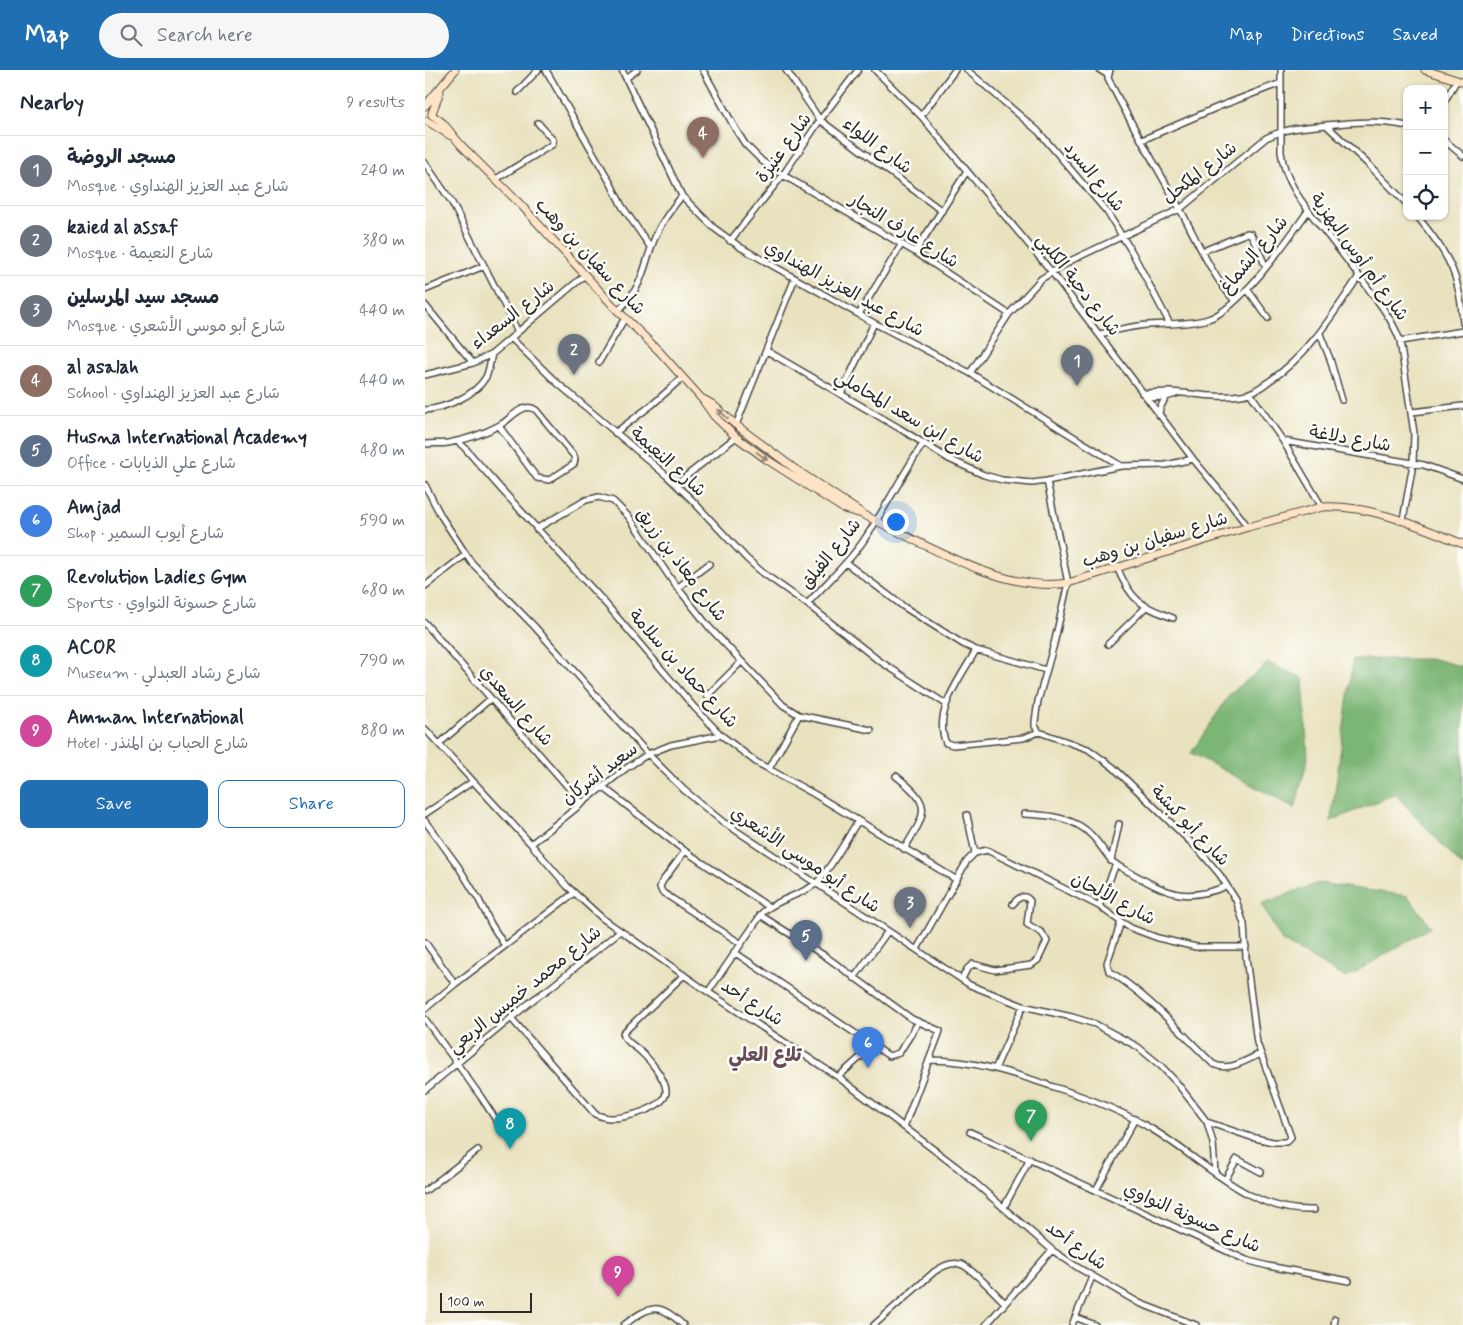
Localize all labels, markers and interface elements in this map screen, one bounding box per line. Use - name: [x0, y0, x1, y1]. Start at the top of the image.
- search box: [99, 13, 449, 58]
- text: Map: [25, 20, 69, 51]
- icon: search: [117, 21, 145, 49]
- text: Search here: [157, 23, 253, 48]
- text: Map: [1230, 23, 1263, 47]
- text: Directions: [1291, 23, 1365, 47]
- text: Saved: [1393, 23, 1438, 47]
- map controls: [1403, 85, 1448, 220]
- button: +: [1403, 85, 1448, 130]
- text: Nearby: [20, 89, 84, 117]
- text: 9 results: [347, 92, 405, 113]
- street label: شارع عنيزة: [751, 108, 817, 188]
- street label: شارع اللواء: [837, 112, 917, 180]
- pin: 4: [687, 117, 719, 158]
- button: −: [1403, 130, 1448, 175]
- street label: شارع المكحل: [1158, 136, 1242, 210]
- street label: شارع السرد: [1058, 137, 1130, 217]
- text: مسجد الروضة: [67, 145, 176, 170]
- text: 1: [32, 160, 40, 181]
- text: 240 m: [361, 160, 405, 181]
- button: locate: [1403, 175, 1448, 220]
- text: Mosque · شارع عبد العزيز الهنداوي: [67, 176, 289, 197]
- street label: شارع عارف النجار: [843, 187, 963, 274]
- street label: شارع أم أوس البهزية: [1304, 188, 1414, 326]
- street label: شارع سفيان بن وهب: [530, 194, 650, 320]
- street label: شارع الشماغ: [1214, 211, 1294, 299]
- text: kaied al assaf: [67, 215, 178, 240]
- street label: شارع دحية الكلبي: [1028, 229, 1126, 343]
- text: 2: [32, 230, 40, 251]
- text: 380 m: [362, 230, 405, 251]
- street label: شارع عبد العزيز الهنداوي: [760, 235, 928, 343]
- text: Mosque · شارع النعيمة: [67, 243, 213, 264]
- street label: شارع السعداء: [466, 275, 560, 355]
- text: مسجد سيد المرسلين: [67, 285, 219, 310]
- text: 3: [32, 300, 40, 321]
- text: 440 m: [359, 300, 405, 321]
- text: Mosque · شارع أبو موسى الأشعري: [67, 316, 286, 337]
- pin: 2: [558, 334, 590, 375]
- pin: 1: [1061, 345, 1093, 386]
- text: al asalah: [67, 355, 139, 380]
- street label: شارع ابن سعد المحاملي: [829, 365, 988, 472]
- text: 4: [31, 370, 41, 391]
- text: 440 m: [359, 370, 405, 391]
- text: School · شارع عبد العزيز الهنداوي: [67, 383, 280, 404]
- one-way arrow: [718, 408, 730, 420]
- street label: شارع دلاغة: [1307, 420, 1393, 458]
- street label: شارع النعيمة: [625, 422, 711, 502]
- text: Husna International Academy: [67, 425, 307, 450]
- text: 5: [31, 440, 41, 461]
- text: 480 m: [360, 440, 405, 461]
- one-way arrow: [755, 451, 769, 461]
- text: Office · شارع علي الذيابات: [67, 453, 236, 474]
- text: Amjad: [67, 495, 121, 520]
- street label: شارع معاذ بن زريق: [630, 503, 732, 627]
- street label: شارع سفيان بن وهب: [1079, 506, 1231, 574]
- your location: [883, 509, 909, 535]
- text: 6: [32, 510, 40, 531]
- text: 590 m: [359, 510, 405, 531]
- street label: شارع الفيلق: [795, 514, 867, 594]
- text: Shop · شارع أيوب السمير: [67, 523, 224, 544]
- text: Revolution Ladies Gym: [67, 565, 247, 590]
- text: 7: [31, 580, 41, 601]
- text: 680 m: [361, 580, 405, 601]
- text: Sports · شارع حسونة النواوي: [67, 593, 257, 614]
- street label: شارع حماد بن سلامة: [623, 604, 743, 734]
- text: ACOR: [67, 635, 116, 660]
- text: 8: [31, 650, 41, 671]
- text: 790 m: [359, 650, 405, 671]
- street label: شارع السعدي: [474, 660, 558, 752]
- text: Museum · شارع رشاد العبدلي: [67, 663, 261, 684]
- text: Amman International: [67, 705, 244, 730]
- text: 9: [32, 720, 40, 741]
- text: 880 m: [361, 720, 405, 741]
- text: Hotel · شارع الحباب بن المنذر: [67, 733, 248, 754]
- street label: سعيد أشركان: [557, 737, 643, 811]
- button: Save: [20, 780, 208, 828]
- button: Share: [218, 780, 405, 828]
- street label: شارع أبو كبشة: [1145, 780, 1235, 872]
- street label: شارع أبو موسى الأشعري: [726, 800, 885, 919]
- street label: شارع الألحان: [1067, 866, 1160, 931]
- pin: 3: [894, 887, 926, 928]
- pin: 5: [790, 920, 822, 961]
- street label: شارع محمد خميس الربعي: [443, 921, 609, 1062]
- street label: شارع أحد: [716, 974, 788, 1032]
- pin: 6: [852, 1027, 884, 1068]
- district label: تلاع العلي: [728, 1043, 803, 1071]
- pin: 7: [1015, 1100, 1047, 1141]
- pin: 8: [494, 1108, 526, 1149]
- street label: شارع حسونة النواوي: [1120, 1177, 1264, 1259]
- street label: شارع أحد: [1041, 1216, 1111, 1276]
- pin: 9: [602, 1256, 634, 1297]
- scale bar: [440, 1290, 533, 1313]
- text: 100 m: [447, 1293, 485, 1311]

